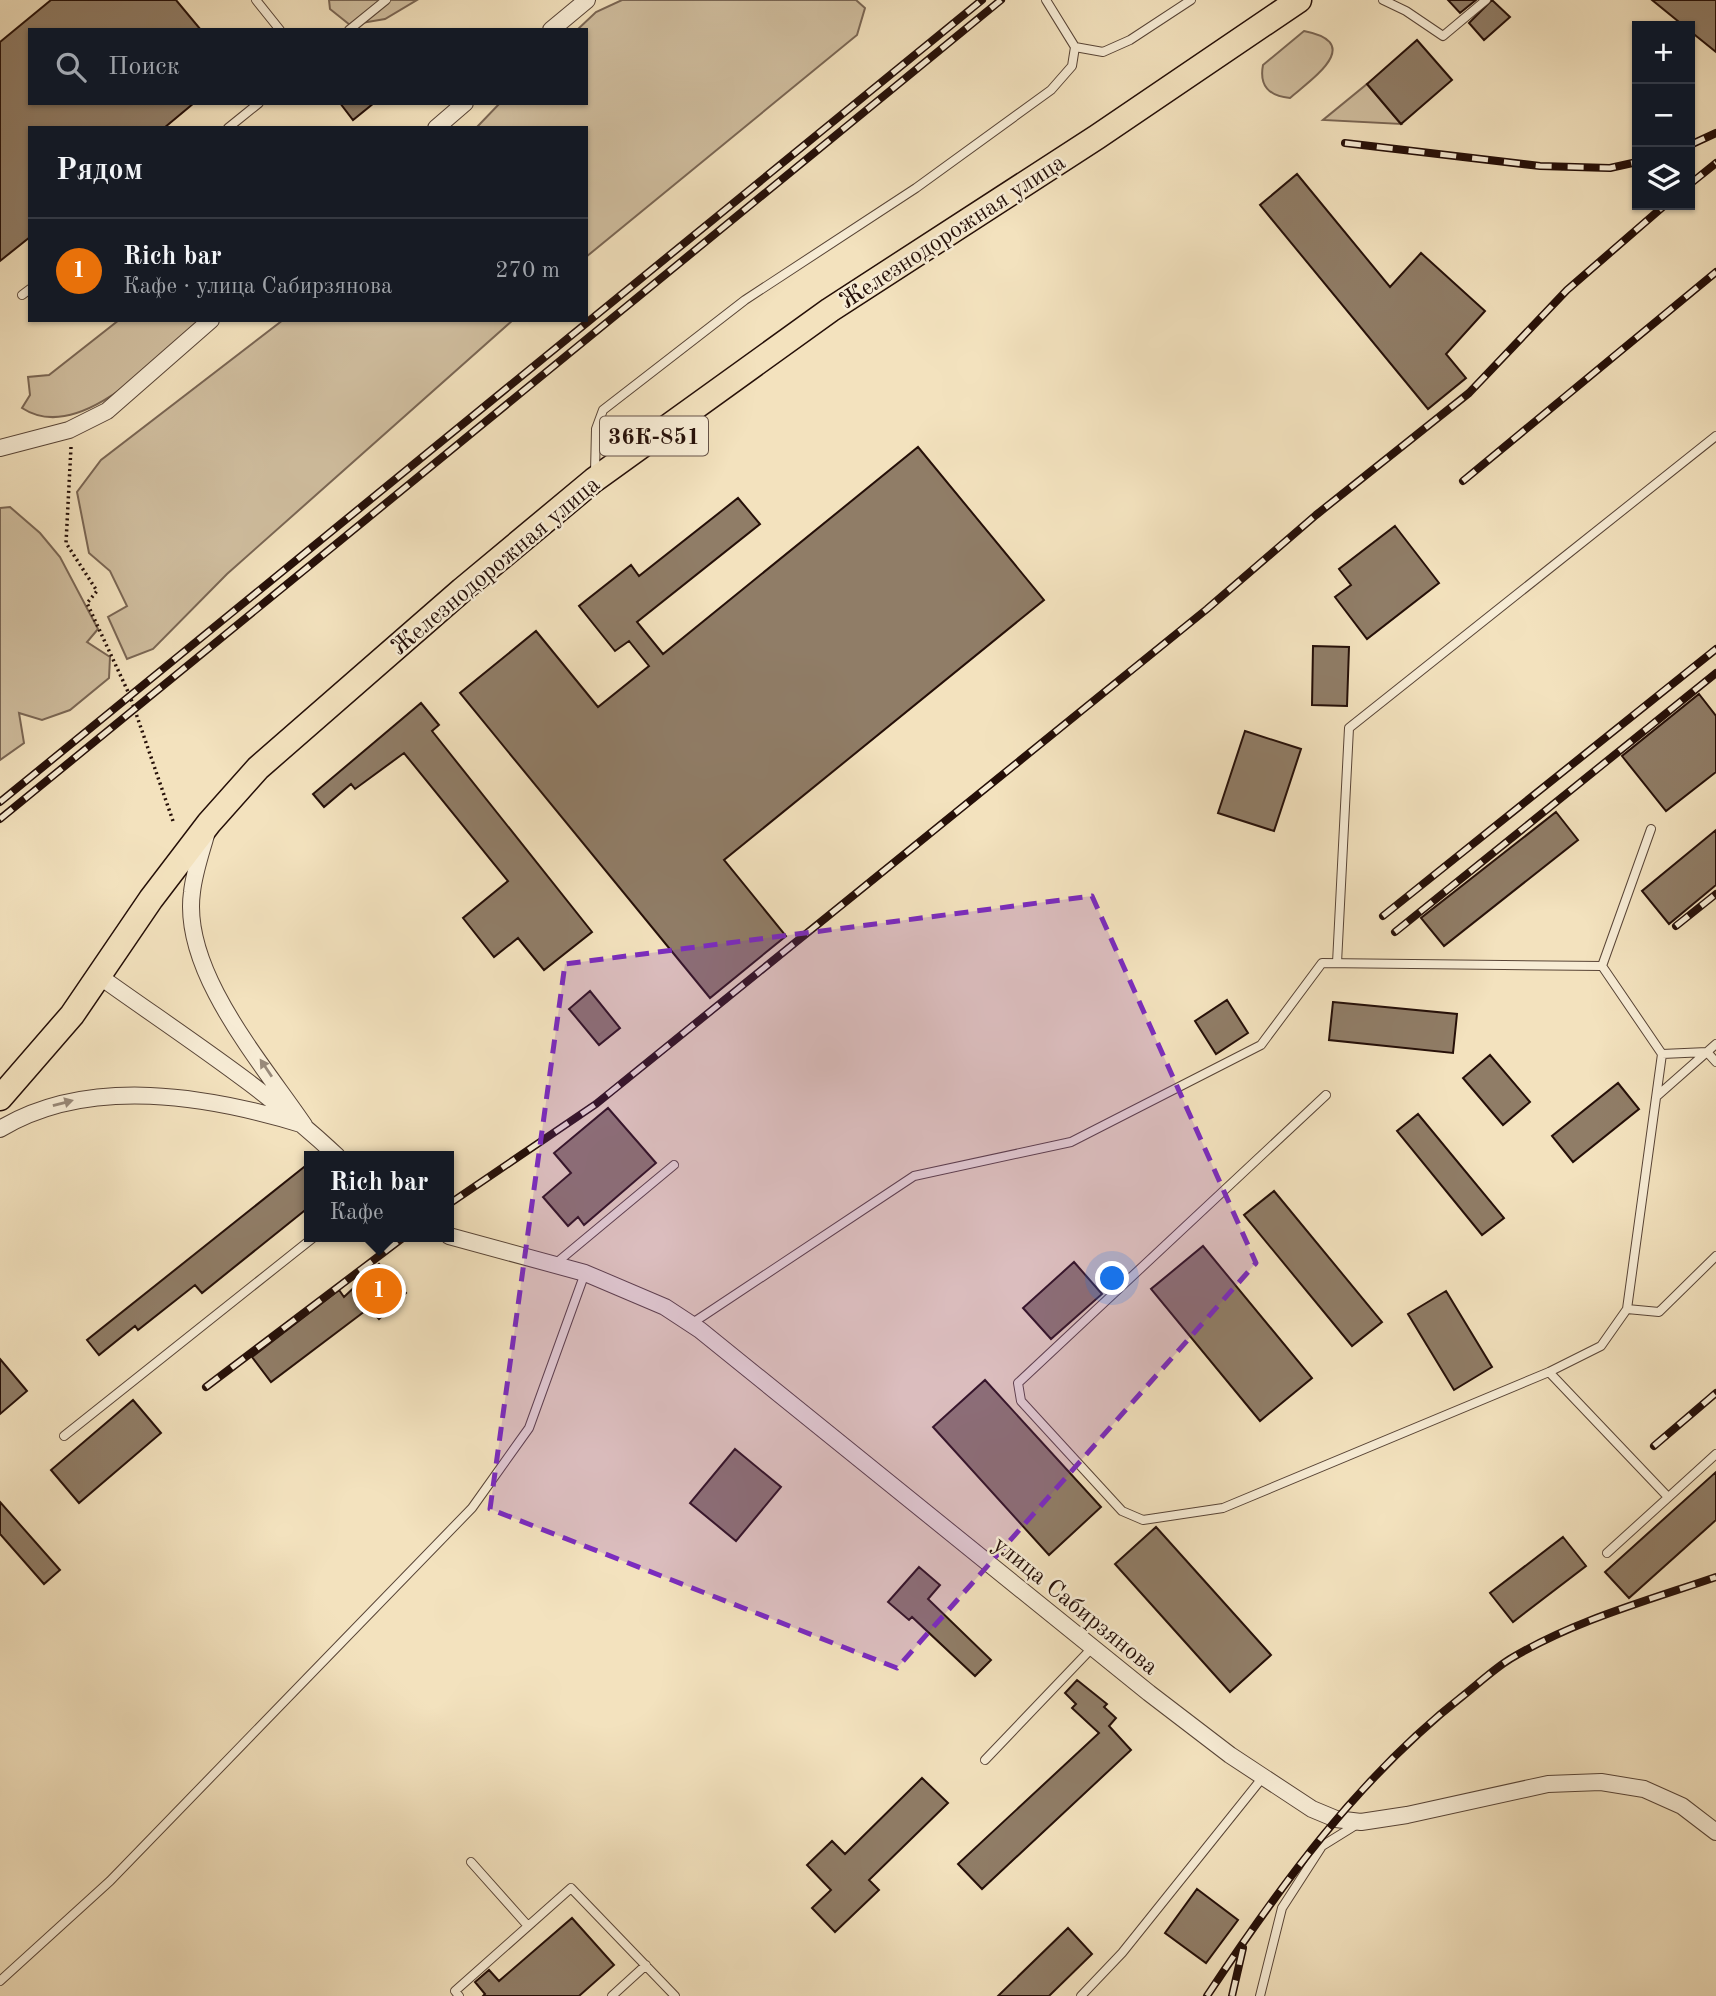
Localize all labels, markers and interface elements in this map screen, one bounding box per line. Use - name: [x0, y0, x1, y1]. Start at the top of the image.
- map controls: [1632, 21, 1695, 210]
- button: +: [1632, 21, 1695, 84]
- search box: [28, 28, 588, 105]
- icon: search: [52, 48, 90, 86]
- text: Поиск: [108, 54, 180, 80]
- button: −: [1632, 84, 1695, 147]
- button: layers: [1632, 147, 1695, 210]
- street label: Железнодорожная улица: [836, 151, 1070, 315]
- text: Рядом: [56, 156, 143, 186]
- text: Rich bar: [123, 244, 222, 270]
- text: 1: [72, 259, 86, 282]
- text: 270 m: [495, 259, 560, 282]
- text: Кафе · улица Сабирзянова: [123, 275, 392, 298]
- road number: 36К-851: [600, 416, 708, 456]
- street label: Железнодорожная улица: [387, 472, 605, 661]
- one-way arrow: [259, 1059, 273, 1077]
- one-way arrow: [52, 1097, 74, 1108]
- popup: [304, 1151, 454, 1242]
- text: Rich bar: [330, 1170, 428, 1196]
- text: Кафе: [330, 1201, 384, 1224]
- your location: [1095, 1261, 1129, 1295]
- pin: 1: [356, 1265, 402, 1317]
- street label: улица Сабирзянова: [988, 1533, 1162, 1680]

